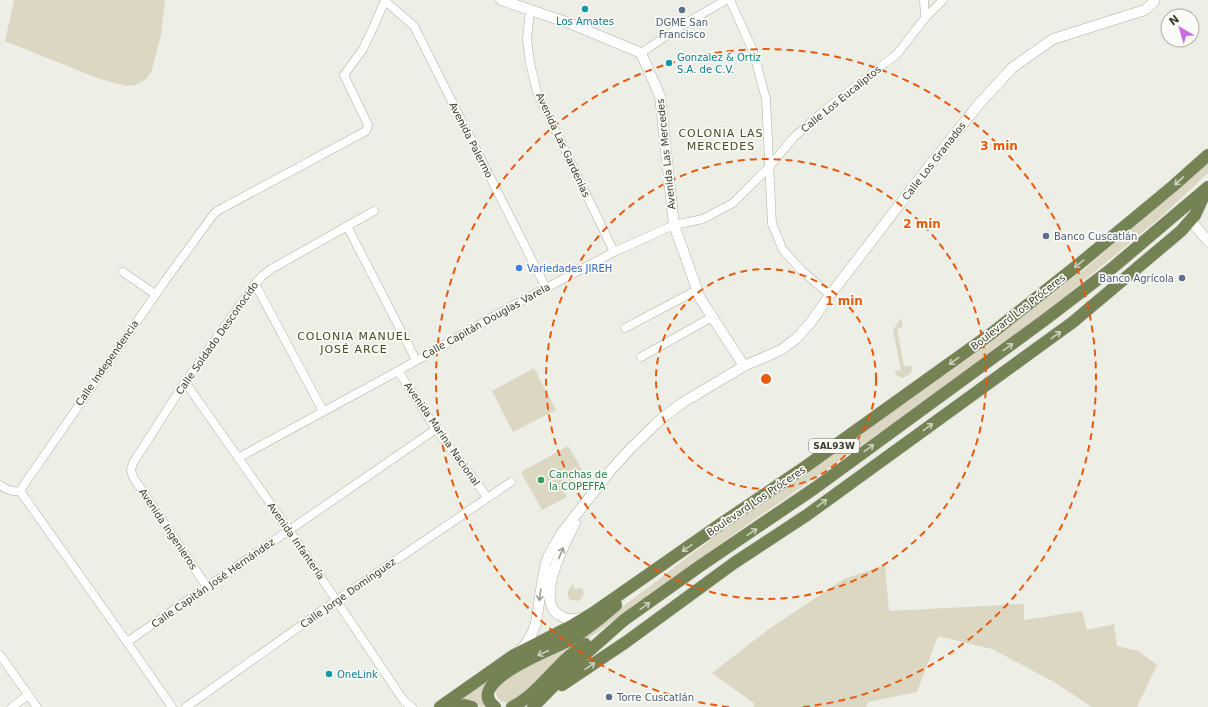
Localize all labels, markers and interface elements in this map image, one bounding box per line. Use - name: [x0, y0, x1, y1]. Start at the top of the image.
- marker: Los Amates: [580, 4, 590, 14]
- marker: DGME San Francisco: [677, 5, 687, 15]
- north arrow: [1160, 8, 1200, 48]
- text: N: [1167, 13, 1182, 28]
- place label: Los Amates: [556, 16, 614, 27]
- place label: DGME San Francisco: [656, 17, 708, 40]
- place label: Gonzalez & Ortiz S.A. de C.V.: [677, 52, 761, 75]
- marker: Gonzalez & Ortiz S.A. de C.V.: [664, 58, 674, 68]
- street label: Calle Los Eucaliptos: [799, 63, 883, 135]
- street label: Avenida Las Gardenias: [534, 91, 592, 199]
- street label: Avenida Las Mercedes: [655, 98, 677, 210]
- street label: Avenida Palermo: [447, 100, 495, 180]
- street label: Calle Los Granados: [900, 120, 968, 202]
- district label: COLONIA LAS MERCEDES: [678, 127, 764, 153]
- text: 3 min: [980, 139, 1018, 153]
- one-way arrow: [1174, 176, 1184, 186]
- text: 2 min: [903, 217, 941, 231]
- marker: Banco Cuscatlán: [1041, 231, 1051, 241]
- place label: Banco Cuscatlán: [1054, 231, 1137, 242]
- one-way arrow: [1074, 260, 1085, 269]
- marker: Variedades JIREH: [514, 263, 524, 273]
- place label: Variedades JIREH: [527, 263, 612, 274]
- street label: Boulevard Los Próceres: [969, 272, 1067, 352]
- place label: Banco Agrícola: [1099, 273, 1174, 284]
- marker: Banco Agrícola: [1177, 273, 1187, 283]
- street label: Calle Soldado Desconocido: [174, 279, 260, 397]
- street label: Calle Capitán Douglas Varela: [420, 281, 552, 361]
- text: 1 min: [825, 294, 863, 308]
- street label: Calle Independencia: [73, 318, 141, 408]
- district label: COLONIA MANUEL JOSÉ ARCE: [297, 330, 411, 356]
- one-way arrow: [1050, 331, 1061, 339]
- one-way arrow: [1002, 343, 1013, 351]
- one-way arrow: [949, 356, 960, 365]
- centre of rings: [759, 372, 773, 386]
- street label: Avenida Marina Nacional: [402, 380, 482, 488]
- one-way arrow: [922, 423, 933, 431]
- road number: SAL93W: [809, 439, 859, 453]
- one-way arrow: [863, 444, 874, 453]
- street label: Boulevard Los Próceres: [705, 464, 807, 538]
- place label: Canchas de la COPEFFA: [549, 469, 607, 492]
- marker: Canchas de la COPEFFA: [536, 475, 546, 485]
- street label: Avenida Ingenieros: [137, 486, 199, 572]
- one-way arrow: [817, 499, 828, 507]
- street label: Avenida Infantería: [265, 500, 327, 582]
- one-way arrow: [746, 528, 757, 536]
- street label: Calle Capitán José Hernández: [149, 536, 277, 630]
- one-way arrow: [682, 544, 693, 552]
- one-way arrow: [558, 547, 566, 559]
- street label: Calle Jorge Domínguez: [298, 556, 398, 630]
- one-way arrow: [536, 589, 544, 602]
- one-way arrow: [639, 601, 650, 610]
- one-way arrow: [537, 650, 549, 657]
- one-way arrow: [584, 662, 595, 670]
- marker: OneLink: [324, 669, 334, 679]
- place label: OneLink: [337, 669, 378, 680]
- marker: Torre Cuscatlán: [604, 692, 614, 702]
- place label: Torre Cuscatlán: [616, 692, 694, 703]

